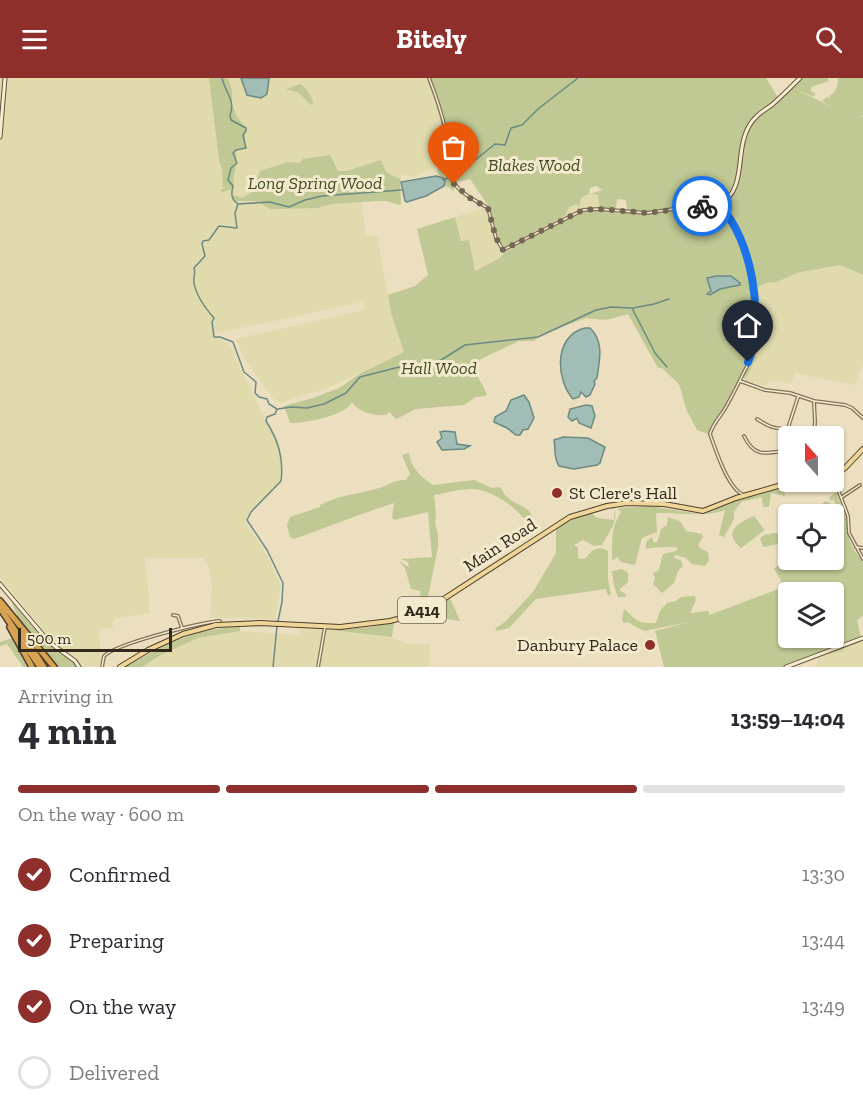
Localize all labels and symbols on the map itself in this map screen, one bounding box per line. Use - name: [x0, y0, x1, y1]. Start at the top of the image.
- pin: [428, 122, 479, 184]
- park label: Blakes Wood: [488, 154, 580, 176]
- park label: Long Spring Wood: [248, 172, 382, 194]
- courier: [672, 176, 732, 236]
- pin: [722, 300, 773, 362]
- park label: Hall Wood: [401, 357, 477, 379]
- north arrow: [778, 426, 844, 492]
- place label: St Clere's Hall: [569, 482, 677, 504]
- marker: St Clere's Hall: [550, 486, 564, 500]
- street label: Main Road: [459, 513, 541, 577]
- road number: A414: [398, 597, 446, 623]
- scale bar: [18, 625, 172, 652]
- place label: Danbury Palace: [517, 634, 638, 656]
- marker: Danbury Palace: [643, 638, 657, 652]

